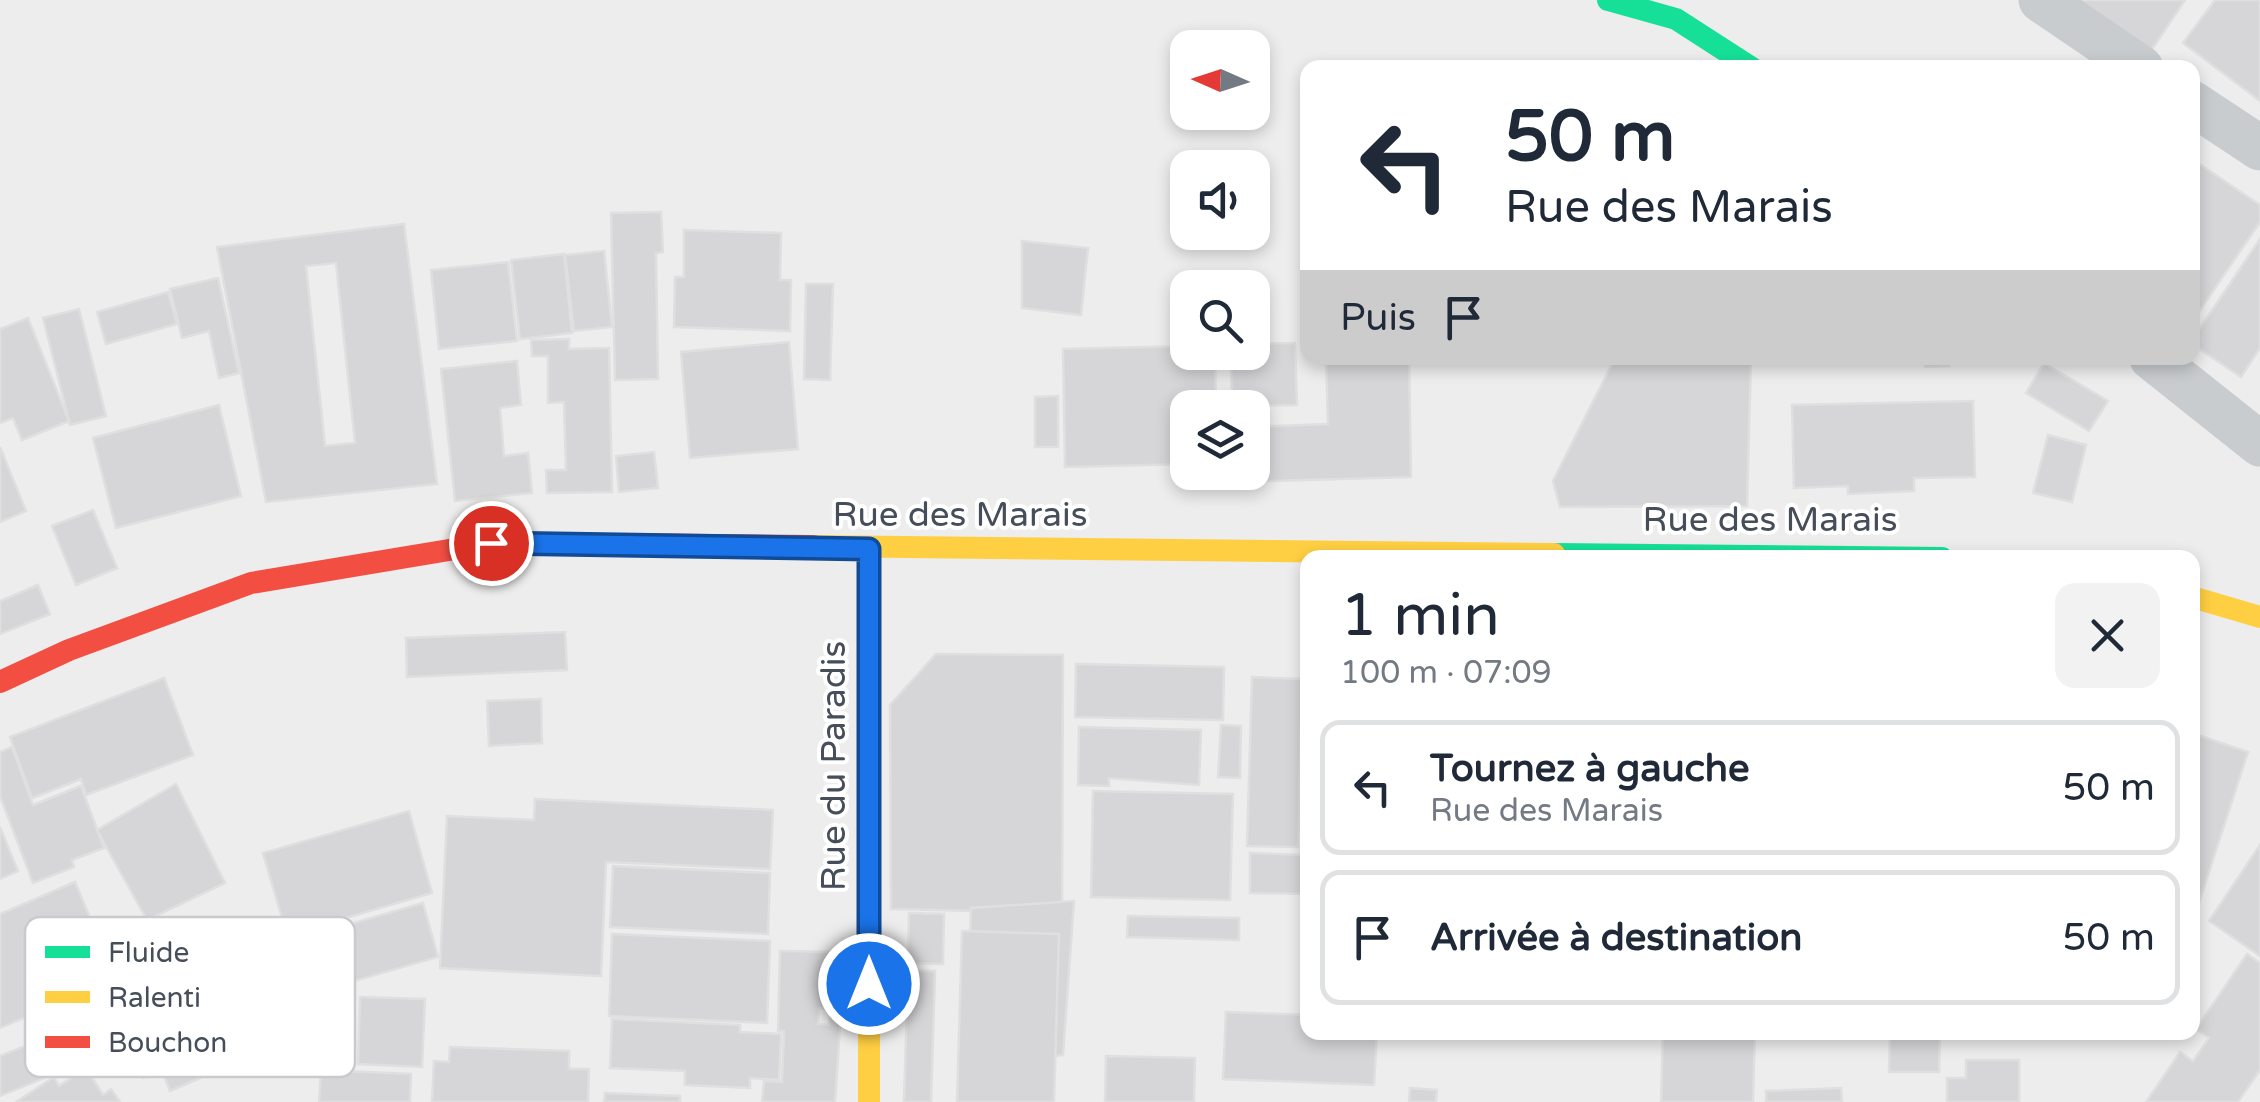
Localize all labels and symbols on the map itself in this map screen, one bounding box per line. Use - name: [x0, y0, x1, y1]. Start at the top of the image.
- north arrow: [1170, 30, 1270, 130]
- street label: Rue des Marais: [832, 494, 1088, 536]
- street label: Rue des Marais: [1642, 499, 1898, 541]
- pin: [449, 501, 534, 586]
- street label: Rue du Paradis: [813, 641, 855, 891]
- legend: [25, 917, 355, 1077]
- position arrow: [817, 932, 921, 1036]
- text: Fluide: [108, 936, 189, 970]
- text: Ralenti: [108, 981, 201, 1015]
- text: Bouchon: [108, 1026, 227, 1060]

